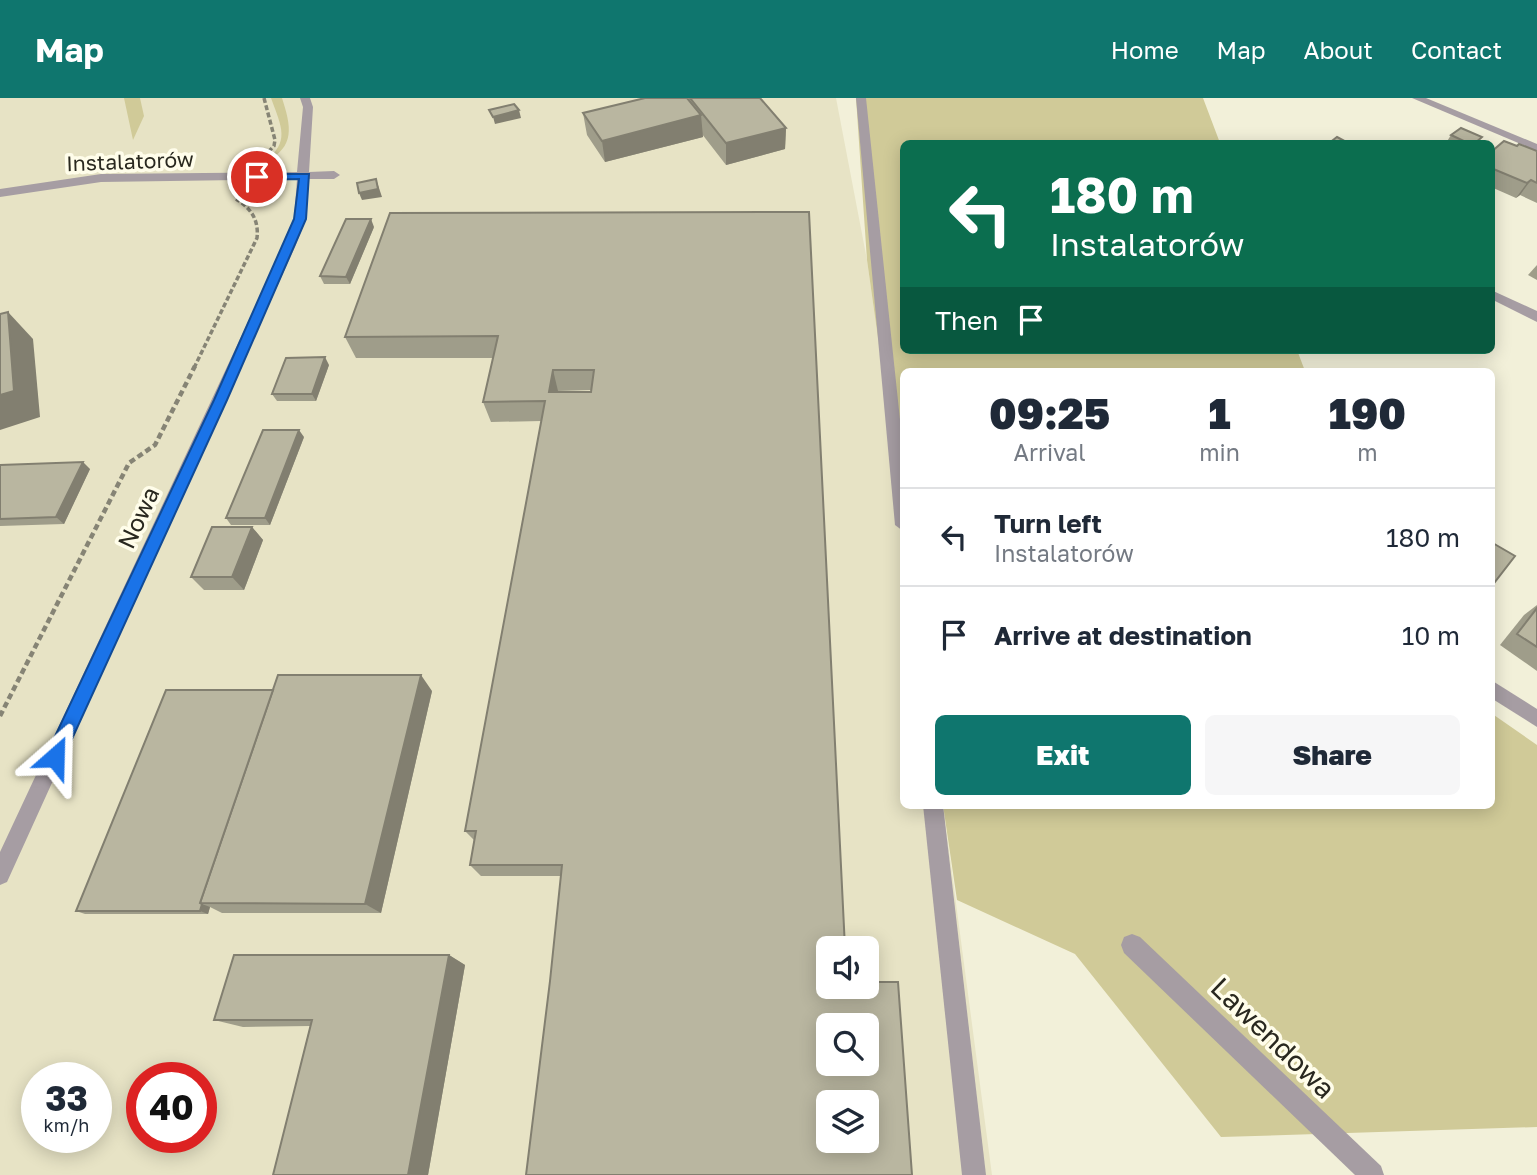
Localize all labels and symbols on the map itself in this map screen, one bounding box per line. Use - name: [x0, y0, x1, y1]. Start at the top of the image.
- street label: Instalatorów: [66, 146, 194, 176]
- pin: [227, 147, 287, 207]
- street label: Nowa: [111, 482, 165, 553]
- position arrow: [18, 720, 92, 794]
- street label: Lawendowa: [1205, 970, 1342, 1105]
- speed limit sign: 40: [126, 1062, 217, 1153]

